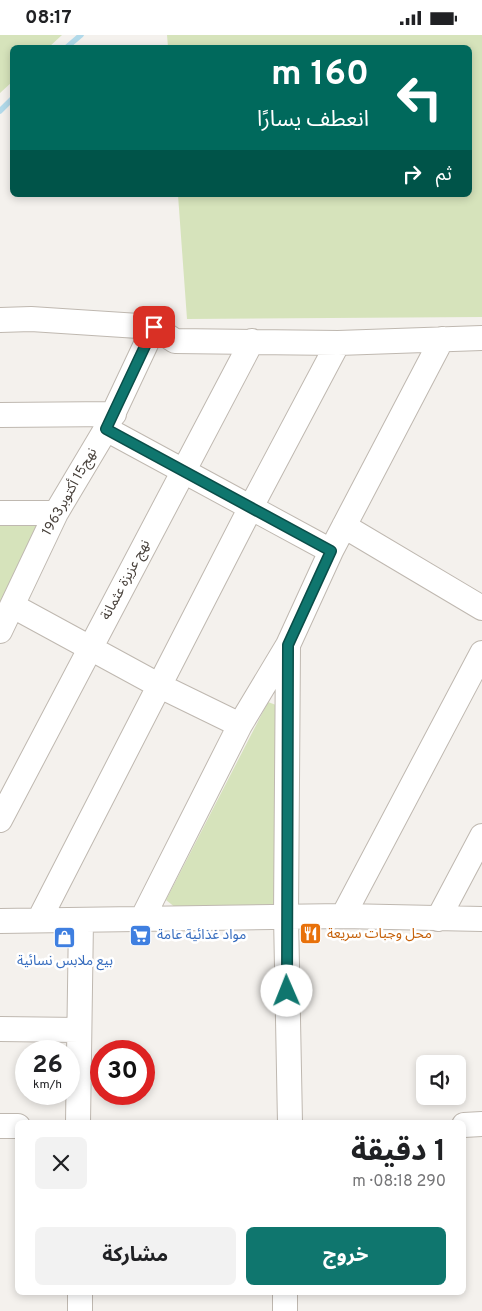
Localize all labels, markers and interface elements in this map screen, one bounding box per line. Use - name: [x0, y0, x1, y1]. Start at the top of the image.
- text: 08:17: [25, 6, 72, 30]
- text: 160 m: [271, 53, 369, 97]
- icon: left: [387, 65, 452, 130]
- text: انعطف يسارًا: [257, 107, 369, 134]
- icon: right: [398, 160, 426, 188]
- text: ثم: [436, 163, 452, 187]
- pin: [133, 306, 175, 348]
- icon: arrive: [140, 313, 168, 341]
- street label: نهج15 أكتوبر1963: [37, 444, 102, 539]
- street label: نهج عزيزة عثمانة: [98, 537, 155, 624]
- restaurant icon: محل وجبات سريعة: [299, 922, 323, 946]
- supermarket icon: مواد غذائية عامة: [129, 923, 153, 947]
- shop icon: بيع ملابس نسائية: [53, 926, 77, 950]
- place label: محل وجبات سريعة: [327, 926, 432, 943]
- place label: مواد غذائية عامة: [157, 927, 246, 944]
- place label: بيع ملابس نسائية: [17, 953, 113, 971]
- position arrow: [260, 964, 312, 1016]
- speed limit sign: 30: [90, 1040, 155, 1105]
- text: 26: [32, 1050, 63, 1082]
- map controls: [416, 1055, 466, 1105]
- button: sound: [416, 1055, 466, 1105]
- text: km/h: [33, 1077, 62, 1093]
- text: 1 دقيقة: [351, 1134, 446, 1171]
- button: close: [35, 1137, 87, 1189]
- text: 290 m · 08:18: [352, 1172, 446, 1192]
- button: مشاركة: [35, 1227, 236, 1285]
- button: خروج: [246, 1227, 446, 1285]

